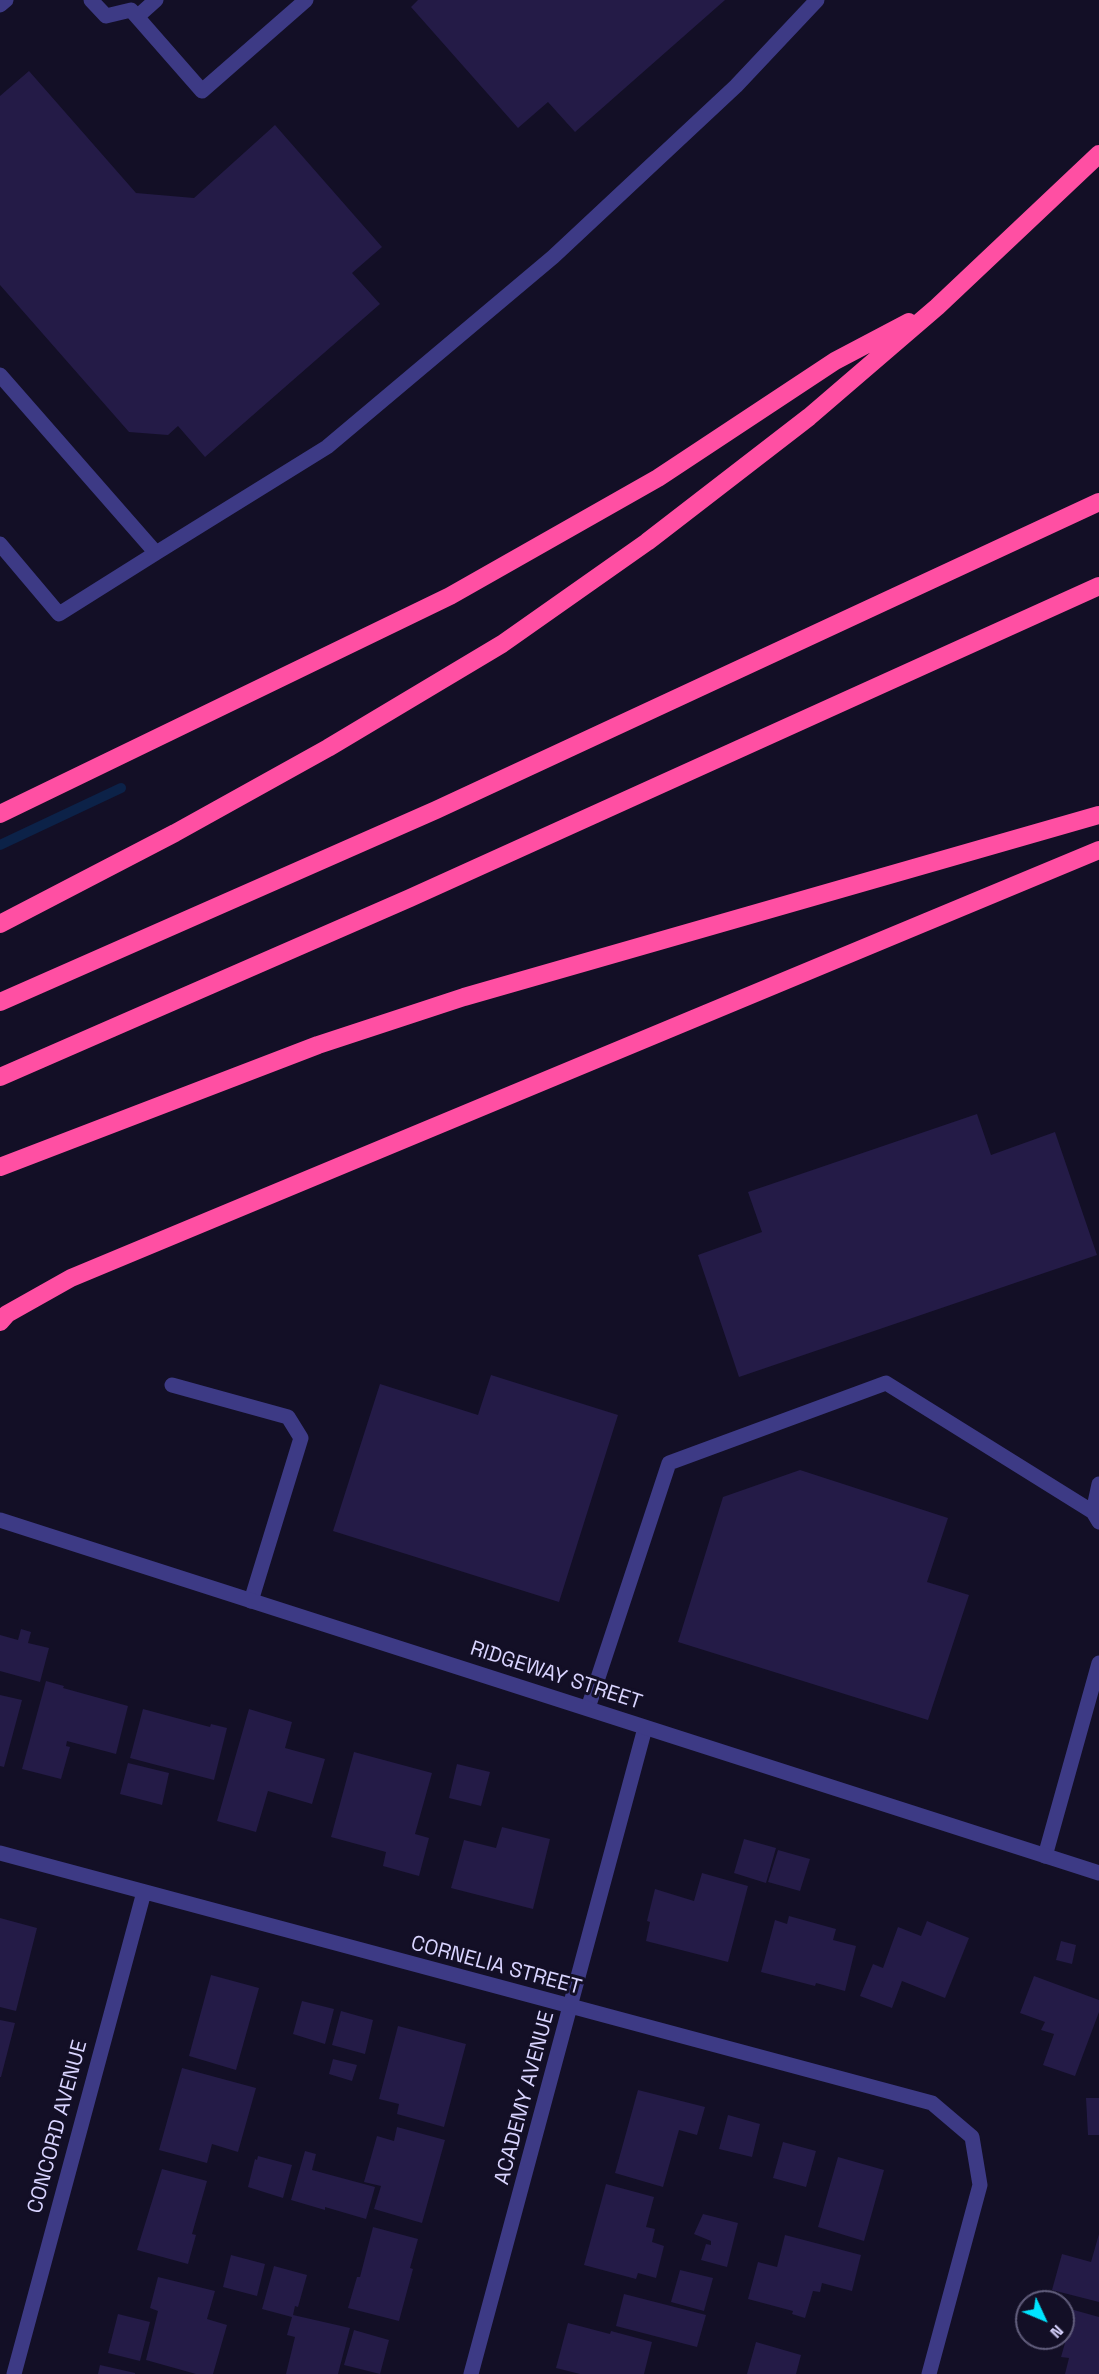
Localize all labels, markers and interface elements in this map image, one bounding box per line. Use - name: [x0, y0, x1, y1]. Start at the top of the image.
- street label: RIDGEWAY STREET: [467, 1636, 645, 1716]
- street label: CORNELIA STREET: [408, 1931, 584, 2001]
- street label: ACADEMY AVENUE: [490, 2009, 560, 2187]
- street label: CONCORD AVENUE: [23, 2038, 93, 2216]
- north arrow: [1015, 2290, 1075, 2350]
- text: N: [1046, 2320, 1068, 2343]

